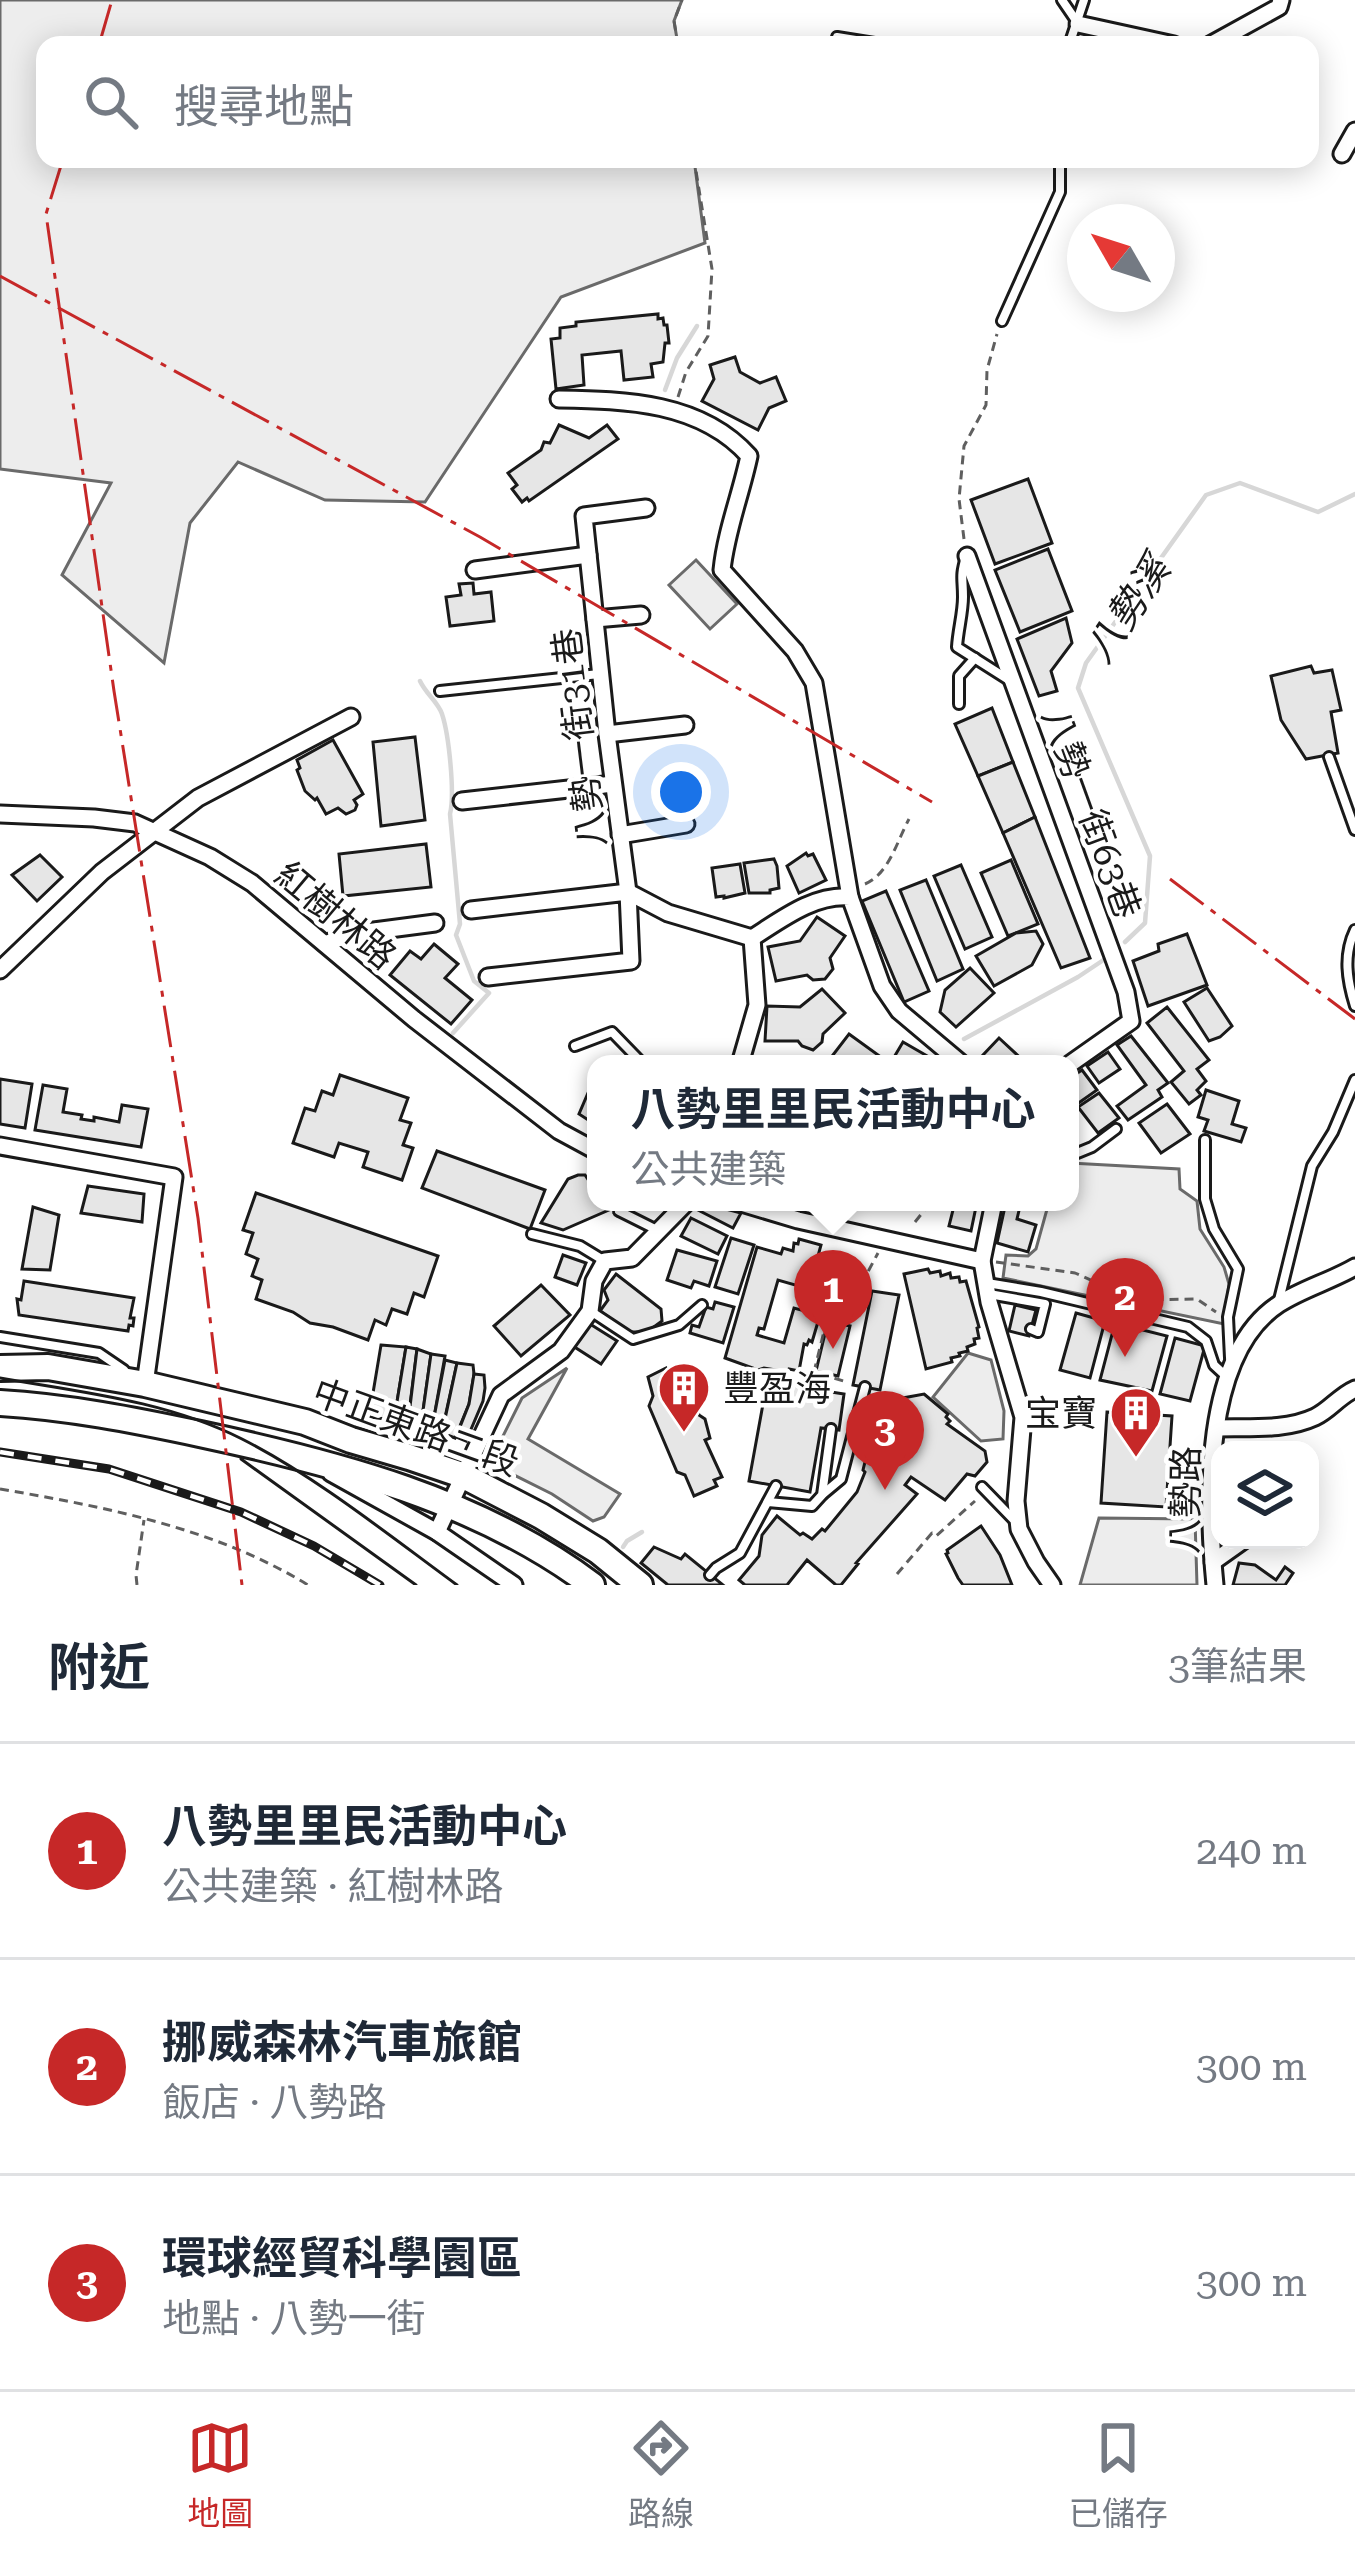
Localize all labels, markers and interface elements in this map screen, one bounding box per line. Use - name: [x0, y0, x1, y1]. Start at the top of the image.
- search box: [36, 36, 1319, 168]
- icon: search: [78, 69, 144, 135]
- text: 搜尋地點: [174, 80, 354, 133]
- north arrow: [1067, 204, 1175, 312]
- water label: 八勢溪: [1076, 544, 1182, 671]
- street label: 八勢一街31巷: [546, 626, 614, 850]
- street label: 八勢一街63巷: [1034, 703, 1148, 924]
- your location: [651, 762, 711, 822]
- street label: 紅樹林路: [267, 853, 404, 978]
- popup: [587, 1055, 1079, 1211]
- text: 八勢里里民活動中心: [630, 1083, 1036, 1136]
- text: 公共建築: [630, 1147, 787, 1193]
- pin: 1: [794, 1250, 872, 1349]
- pin: 2: [1086, 1258, 1164, 1357]
- building icon: 豐盈海: [656, 1360, 712, 1434]
- place label: 豐盈海: [723, 1368, 831, 1410]
- street label: 中正東路二段: [307, 1371, 524, 1485]
- building icon: 宝寶: [1108, 1385, 1164, 1459]
- pin: 3: [846, 1391, 924, 1490]
- place label: 宝寶: [1025, 1393, 1097, 1435]
- map controls: [1211, 1441, 1319, 1549]
- button: layers: [1211, 1441, 1319, 1549]
- street label: 八勢路: [1164, 1446, 1208, 1554]
- text: 附近: [48, 1638, 150, 1697]
- text: 3筆結果: [1168, 1644, 1307, 1690]
- text: 八勢里里民活動中心: [162, 1800, 567, 1853]
- text: 1: [76, 1828, 98, 1874]
- text: 240 m: [1196, 1828, 1307, 1874]
- text: 公共建築 · 紅樹林路: [162, 1864, 504, 1910]
- text: 挪威森林汽車旅館: [162, 2016, 522, 2069]
- text: 2: [76, 2044, 98, 2090]
- text: 300 m: [1196, 2044, 1307, 2090]
- text: 飯店 · 八勢路: [162, 2080, 387, 2126]
- text: 環球經貿科學園區: [162, 2232, 522, 2285]
- text: 3: [76, 2260, 98, 2306]
- text: 300 m: [1196, 2260, 1307, 2306]
- text: 地點 · 八勢一街: [162, 2296, 426, 2342]
- tab: 地圖: [187, 2415, 253, 2535]
- tab: 路線: [628, 2415, 694, 2535]
- tab: 已儲存: [1069, 2415, 1168, 2535]

